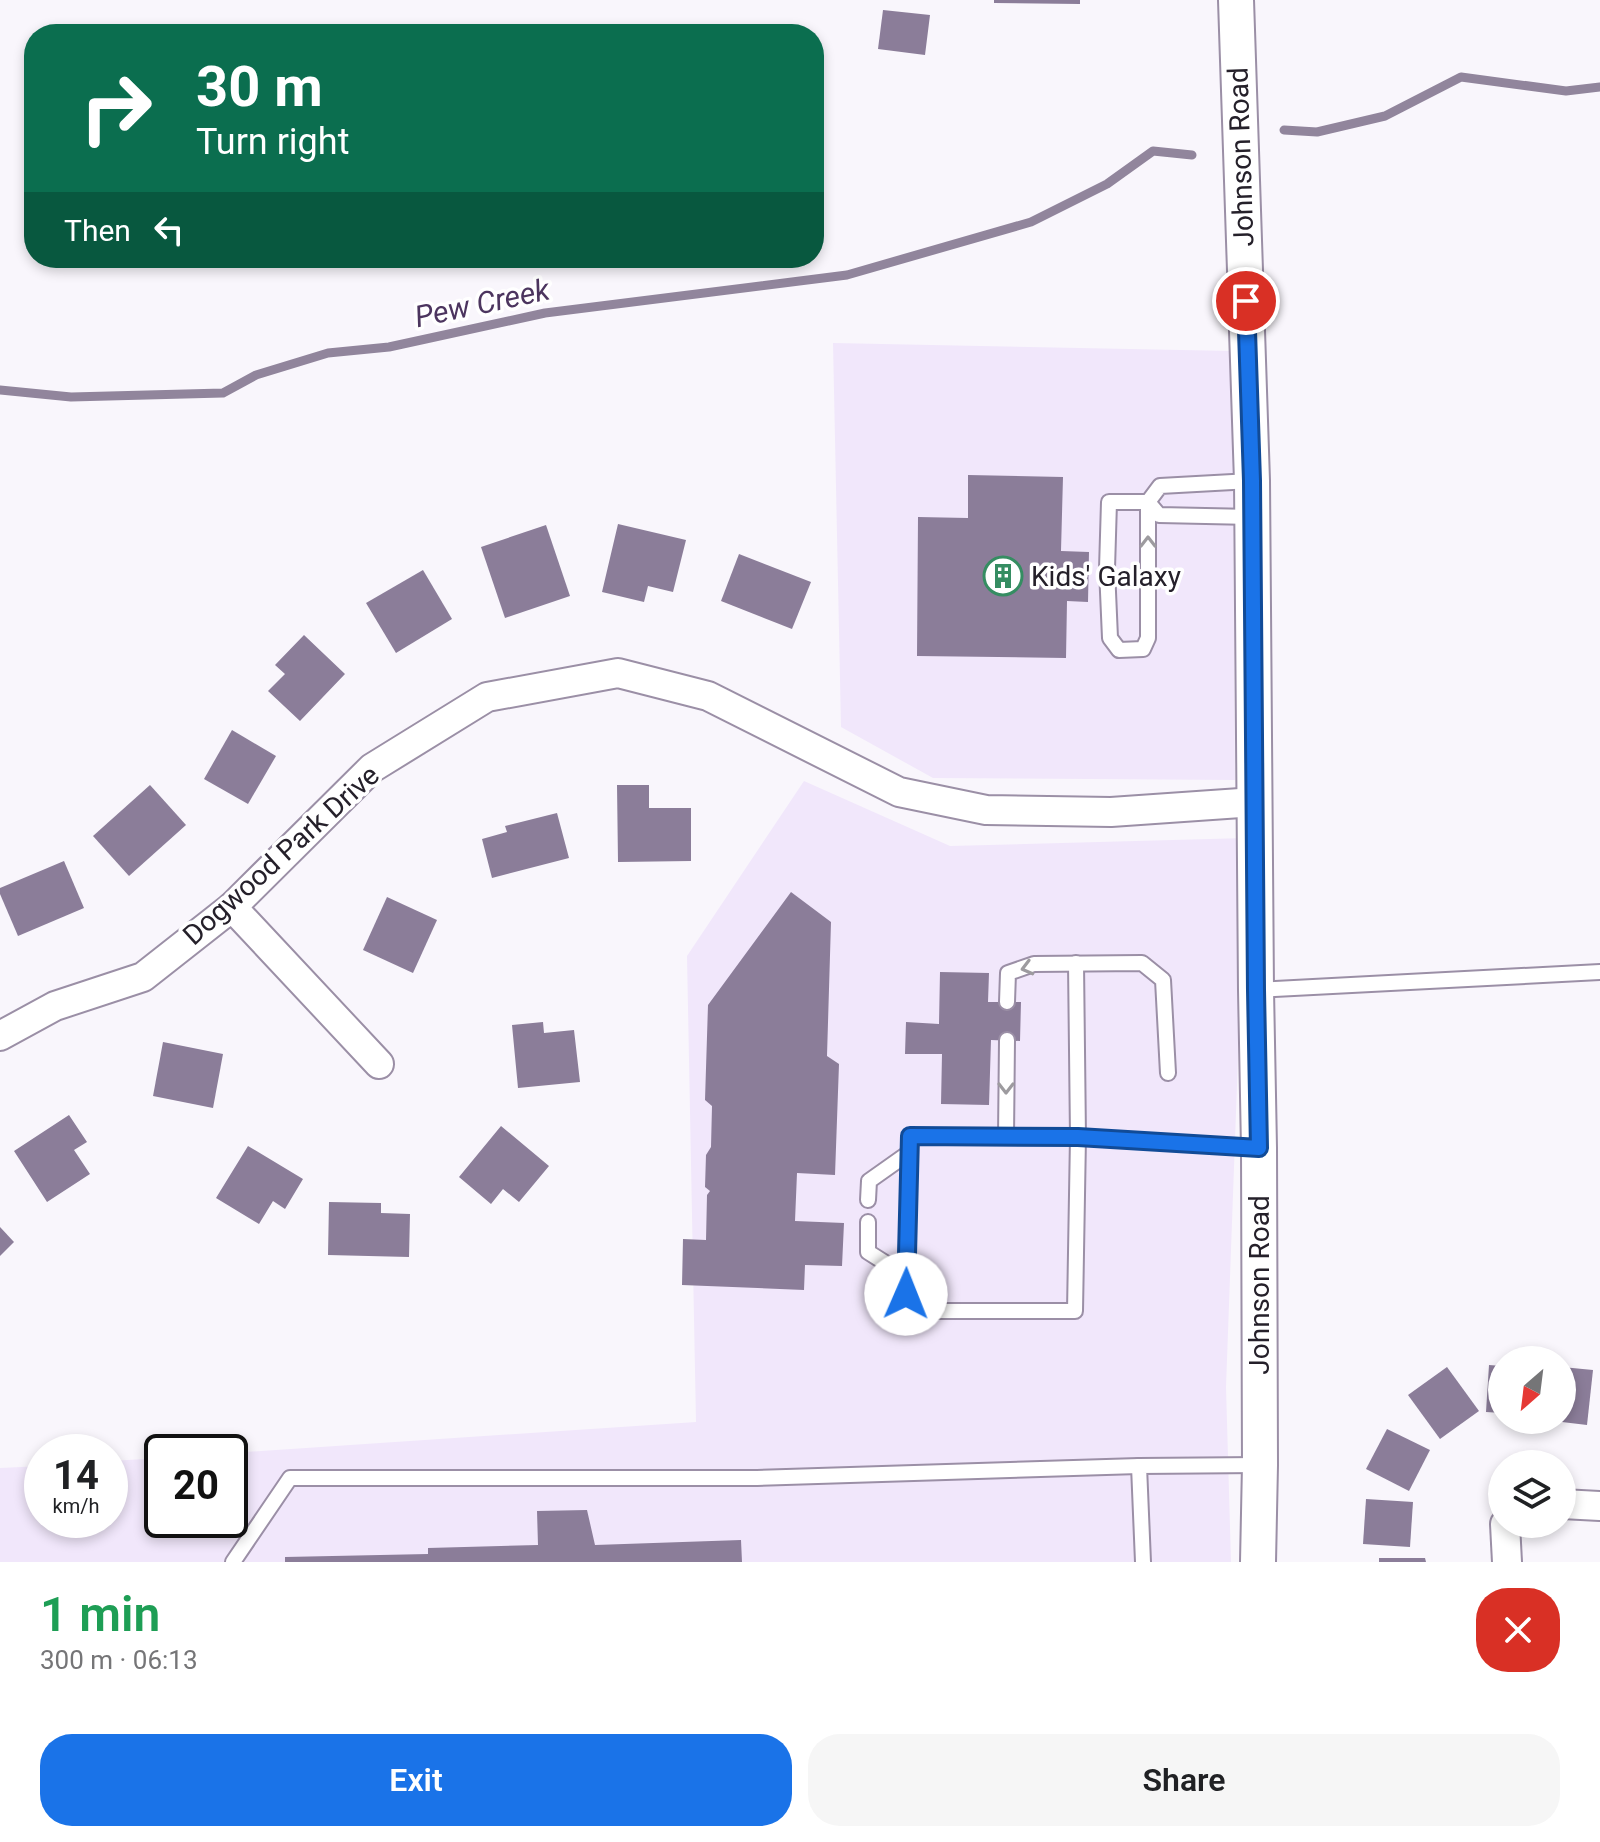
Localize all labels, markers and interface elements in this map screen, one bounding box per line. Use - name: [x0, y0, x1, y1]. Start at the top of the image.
- text: 30 m: [196, 54, 323, 120]
- icon: right: [64, 56, 168, 160]
- street label: Johnson Road: [1221, 67, 1261, 247]
- text: Turn right: [196, 121, 349, 163]
- icon: left: [147, 208, 191, 252]
- text: Then: [64, 213, 131, 248]
- pin: [1212, 267, 1280, 335]
- water label: Pew Creek: [411, 271, 554, 334]
- icon: arrive: [1224, 279, 1268, 323]
- one-way arrow: [1139, 535, 1157, 548]
- building icon: Kids' Galaxy: [982, 555, 1024, 597]
- place label: Kids' Galaxy: [1031, 560, 1181, 593]
- street label: Dogwood Park Drive: [176, 758, 386, 952]
- one-way arrow: [1021, 958, 1035, 975]
- one-way arrow: [997, 1082, 1015, 1095]
- street label: Johnson Road: [1243, 1195, 1276, 1375]
- position arrow: [864, 1252, 948, 1336]
- north arrow: [1488, 1346, 1576, 1434]
- map controls: [1488, 1346, 1576, 1538]
- speed limit sign: 20: [144, 1434, 248, 1538]
- button: layers: [1488, 1450, 1576, 1538]
- text: 14: [53, 1452, 99, 1499]
- text: km/h: [53, 1494, 99, 1518]
- text: 1 min: [40, 1586, 160, 1643]
- button: close: [1476, 1588, 1560, 1672]
- text: 300 m · 06:13: [40, 1645, 198, 1675]
- button: Exit: [40, 1734, 792, 1826]
- button: Share: [808, 1734, 1560, 1826]

